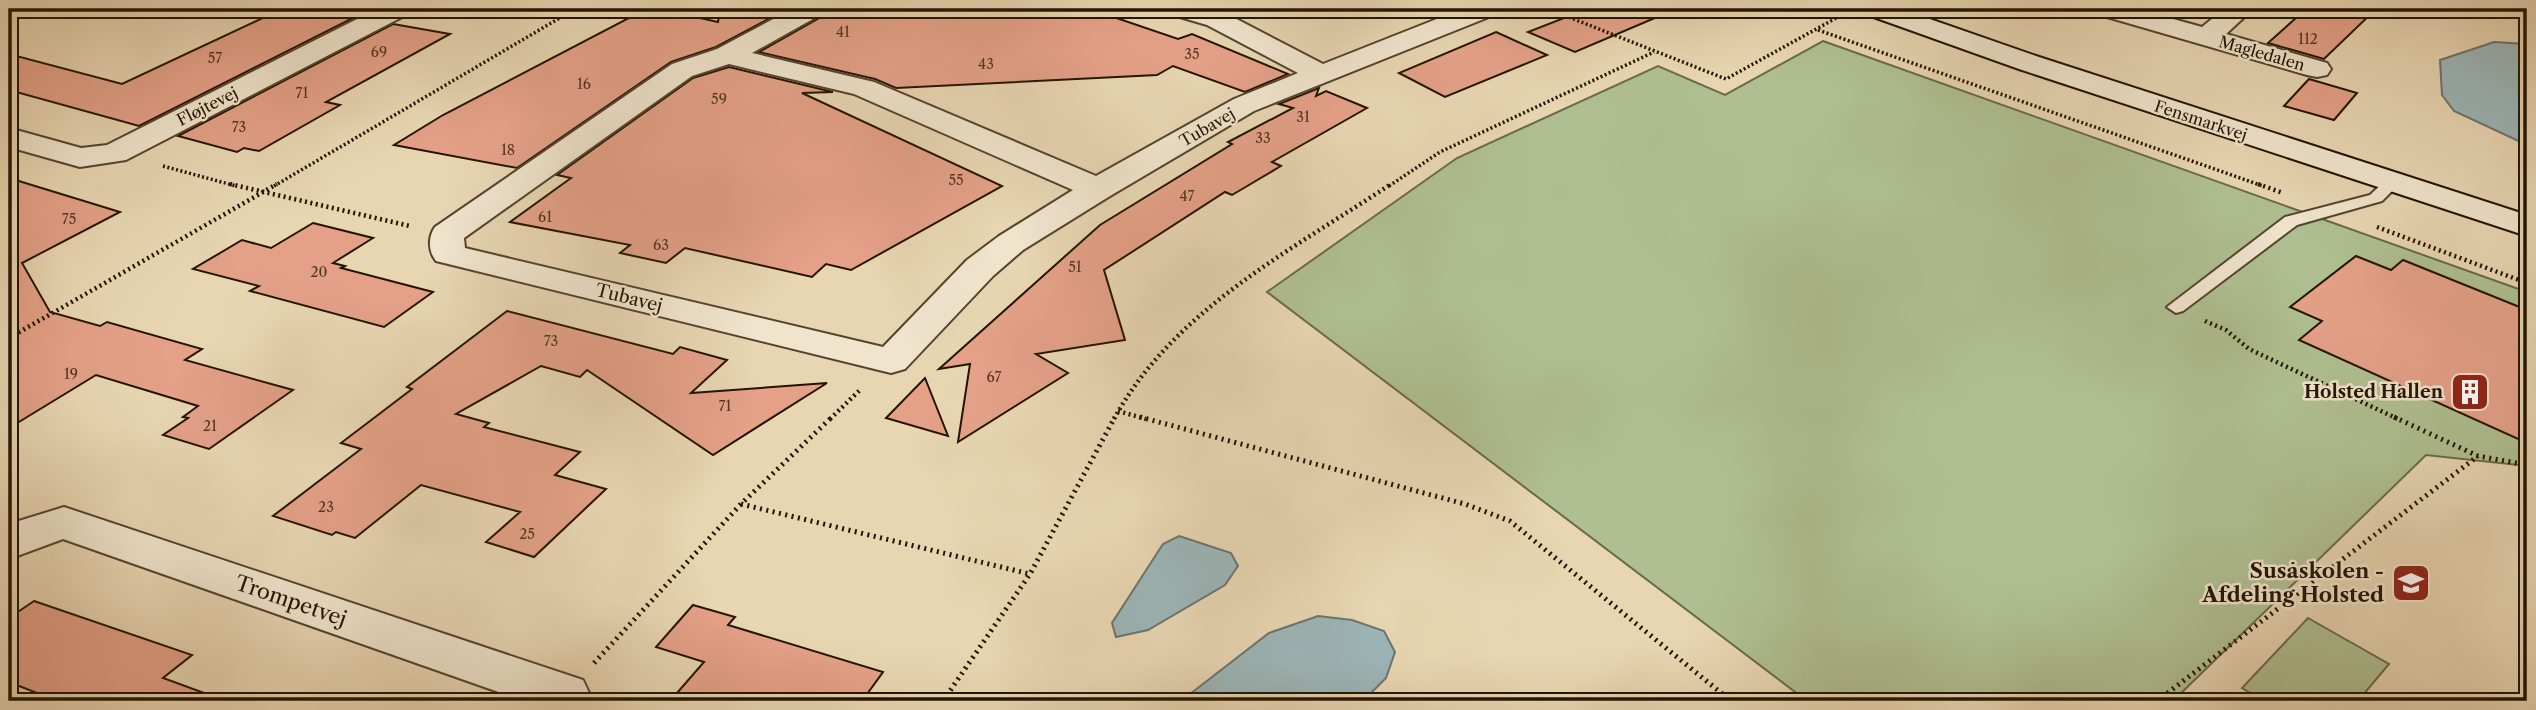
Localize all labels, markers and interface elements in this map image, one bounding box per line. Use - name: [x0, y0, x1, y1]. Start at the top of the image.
- house number: 41: [836, 23, 850, 41]
- house number: 112: [2298, 30, 2318, 48]
- street label: Magledalen: [2217, 31, 2307, 75]
- house number: 69: [371, 43, 387, 61]
- house number: 35: [1184, 45, 1200, 63]
- house number: 57: [208, 49, 222, 67]
- house number: 43: [978, 55, 994, 73]
- house number: 16: [577, 75, 591, 93]
- street label: Fløjtevej: [173, 82, 241, 130]
- house number: 71: [296, 84, 308, 102]
- house number: 59: [711, 90, 727, 108]
- street label: Fensmarkvej: [2152, 96, 2250, 144]
- street label: Tubavej: [1176, 103, 1238, 151]
- house number: 31: [1296, 108, 1310, 126]
- house number: 73: [232, 118, 246, 136]
- house number: 33: [1255, 129, 1271, 147]
- house number: 18: [501, 141, 515, 159]
- house number: 55: [948, 171, 964, 189]
- house number: 47: [1180, 187, 1195, 205]
- house number: 61: [538, 208, 552, 226]
- house number: 75: [62, 210, 76, 228]
- house number: 63: [653, 236, 669, 254]
- house number: 51: [1068, 258, 1082, 276]
- house number: 20: [311, 263, 328, 281]
- street label: Tubavej: [593, 279, 665, 317]
- house number: 73: [544, 332, 558, 350]
- house number: 19: [64, 365, 78, 383]
- house number: 67: [987, 368, 1002, 386]
- building icon: Holsted Hallen: [2449, 371, 2491, 413]
- place label: Holsted Hallen: [2304, 381, 2444, 403]
- house number: 71: [719, 397, 731, 415]
- house number: 21: [203, 417, 217, 435]
- house number: 23: [318, 498, 334, 516]
- house number: 25: [519, 525, 535, 543]
- place label: Susåskolen - Afdeling Holsted: [2201, 558, 2384, 607]
- school or university icon: Susåskolen - Afdeling Holsted: [2390, 562, 2432, 604]
- street label: Trompetvej: [232, 570, 350, 631]

